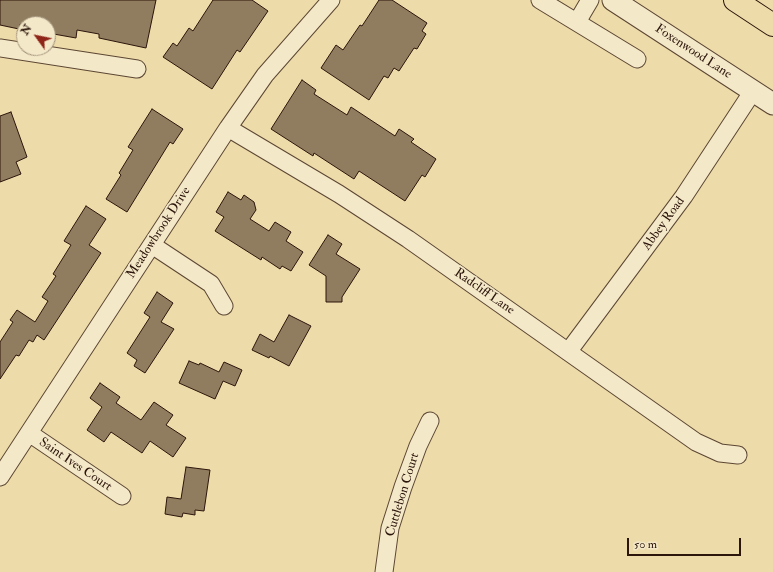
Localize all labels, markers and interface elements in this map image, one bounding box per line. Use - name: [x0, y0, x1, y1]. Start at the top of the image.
- north arrow: [16, 16, 56, 56]
- street label: Foxenwood Lane: [652, 21, 734, 83]
- text: N: [18, 22, 34, 37]
- street label: Meadowbrook Drive: [124, 184, 194, 282]
- street label: Abbey Road: [639, 194, 689, 254]
- street label: Radcliff Lane: [451, 265, 517, 319]
- street label: Saint Ives Court: [36, 435, 114, 495]
- street label: Cuttlebon Court: [383, 451, 423, 539]
- scale bar: [629, 530, 743, 556]
- text: 50 m: [634, 537, 657, 552]

